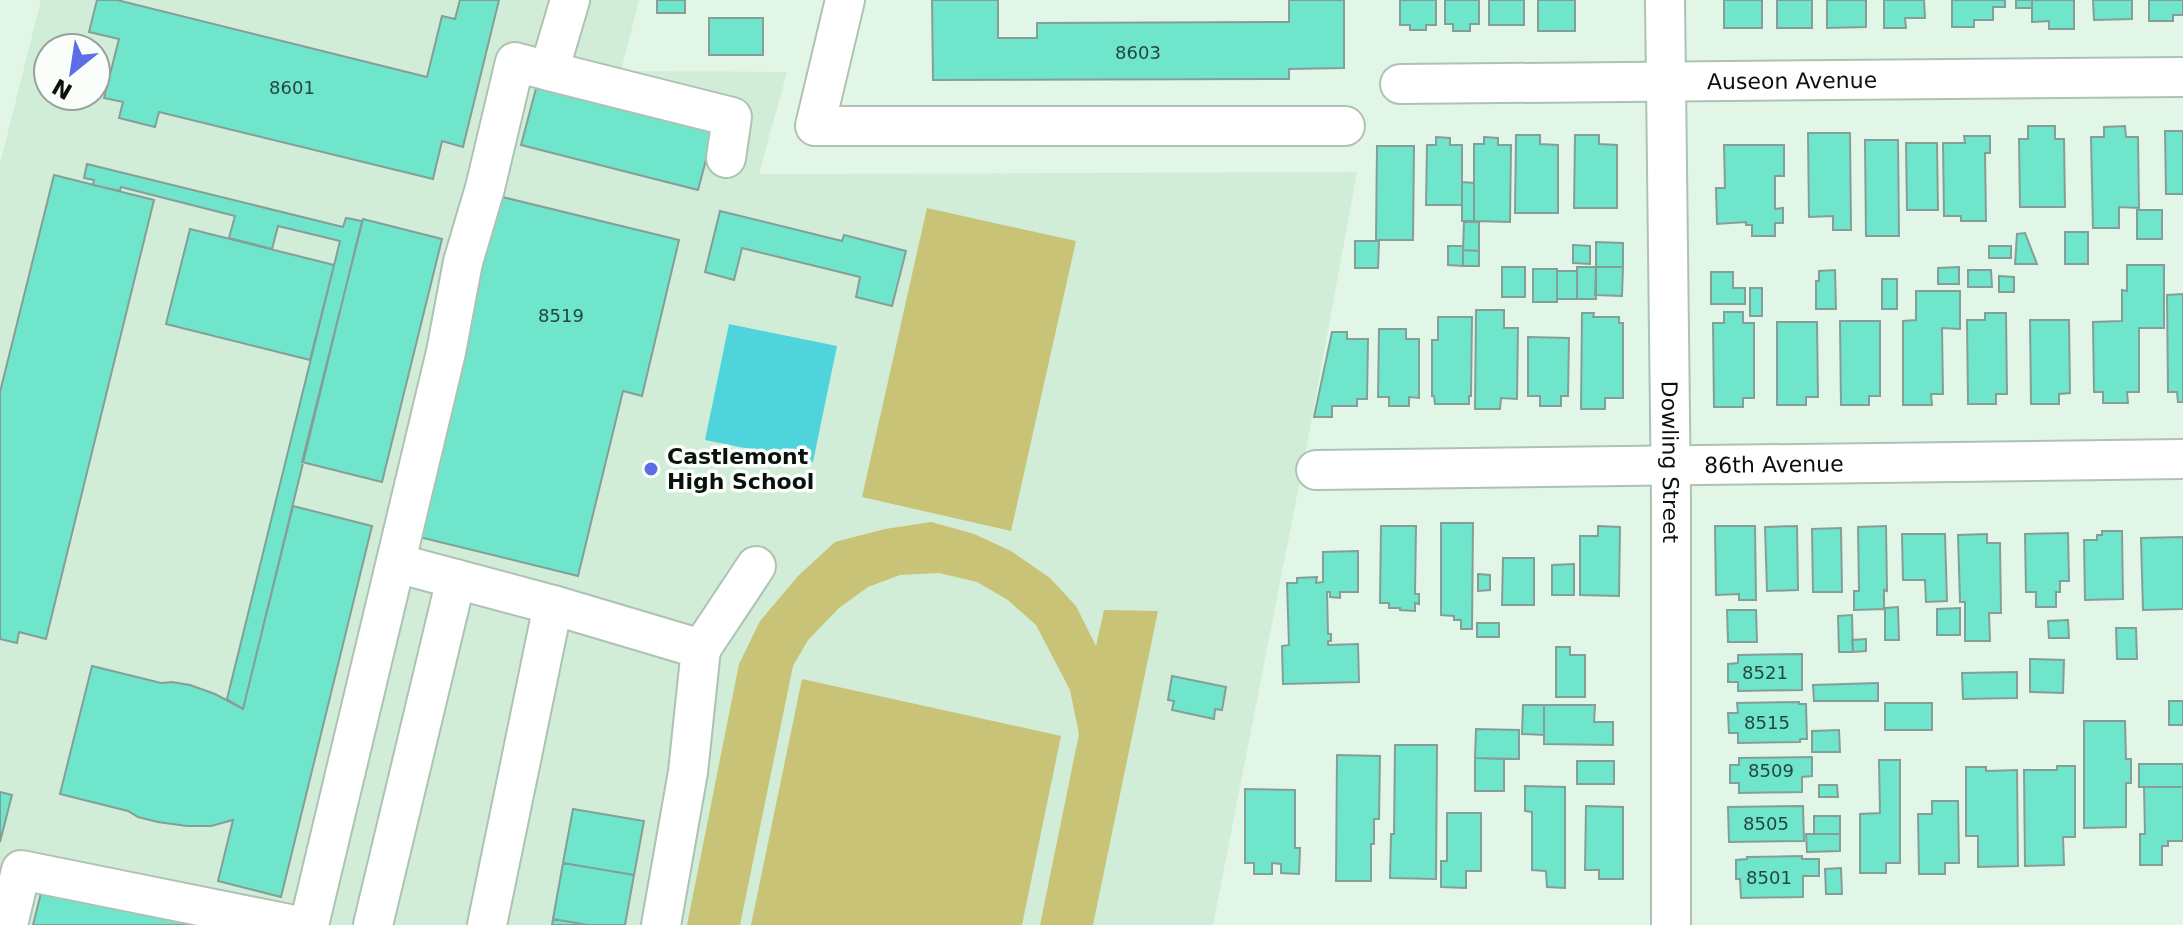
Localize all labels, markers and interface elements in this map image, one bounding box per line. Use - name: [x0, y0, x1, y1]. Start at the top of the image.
- north arrow: [32, 32, 112, 112]
- house number: 8603: [1115, 42, 1161, 63]
- street label: Auseon Avenue: [1707, 68, 1877, 94]
- text: N: [48, 73, 76, 104]
- house number: 8601: [269, 77, 315, 98]
- house number: 8519: [538, 305, 584, 326]
- street label: Dowling Street: [1657, 381, 1683, 544]
- place label: Castlemont High School: [667, 444, 814, 494]
- street label: 86th Avenue: [1704, 451, 1844, 478]
- marker: Castlemont High School: [642, 460, 660, 478]
- house number: 8521: [1742, 662, 1788, 683]
- house number: 8515: [1744, 712, 1790, 733]
- house number: 8509: [1748, 760, 1794, 781]
- house number: 8505: [1743, 813, 1789, 834]
- house number: 8501: [1746, 867, 1792, 888]

